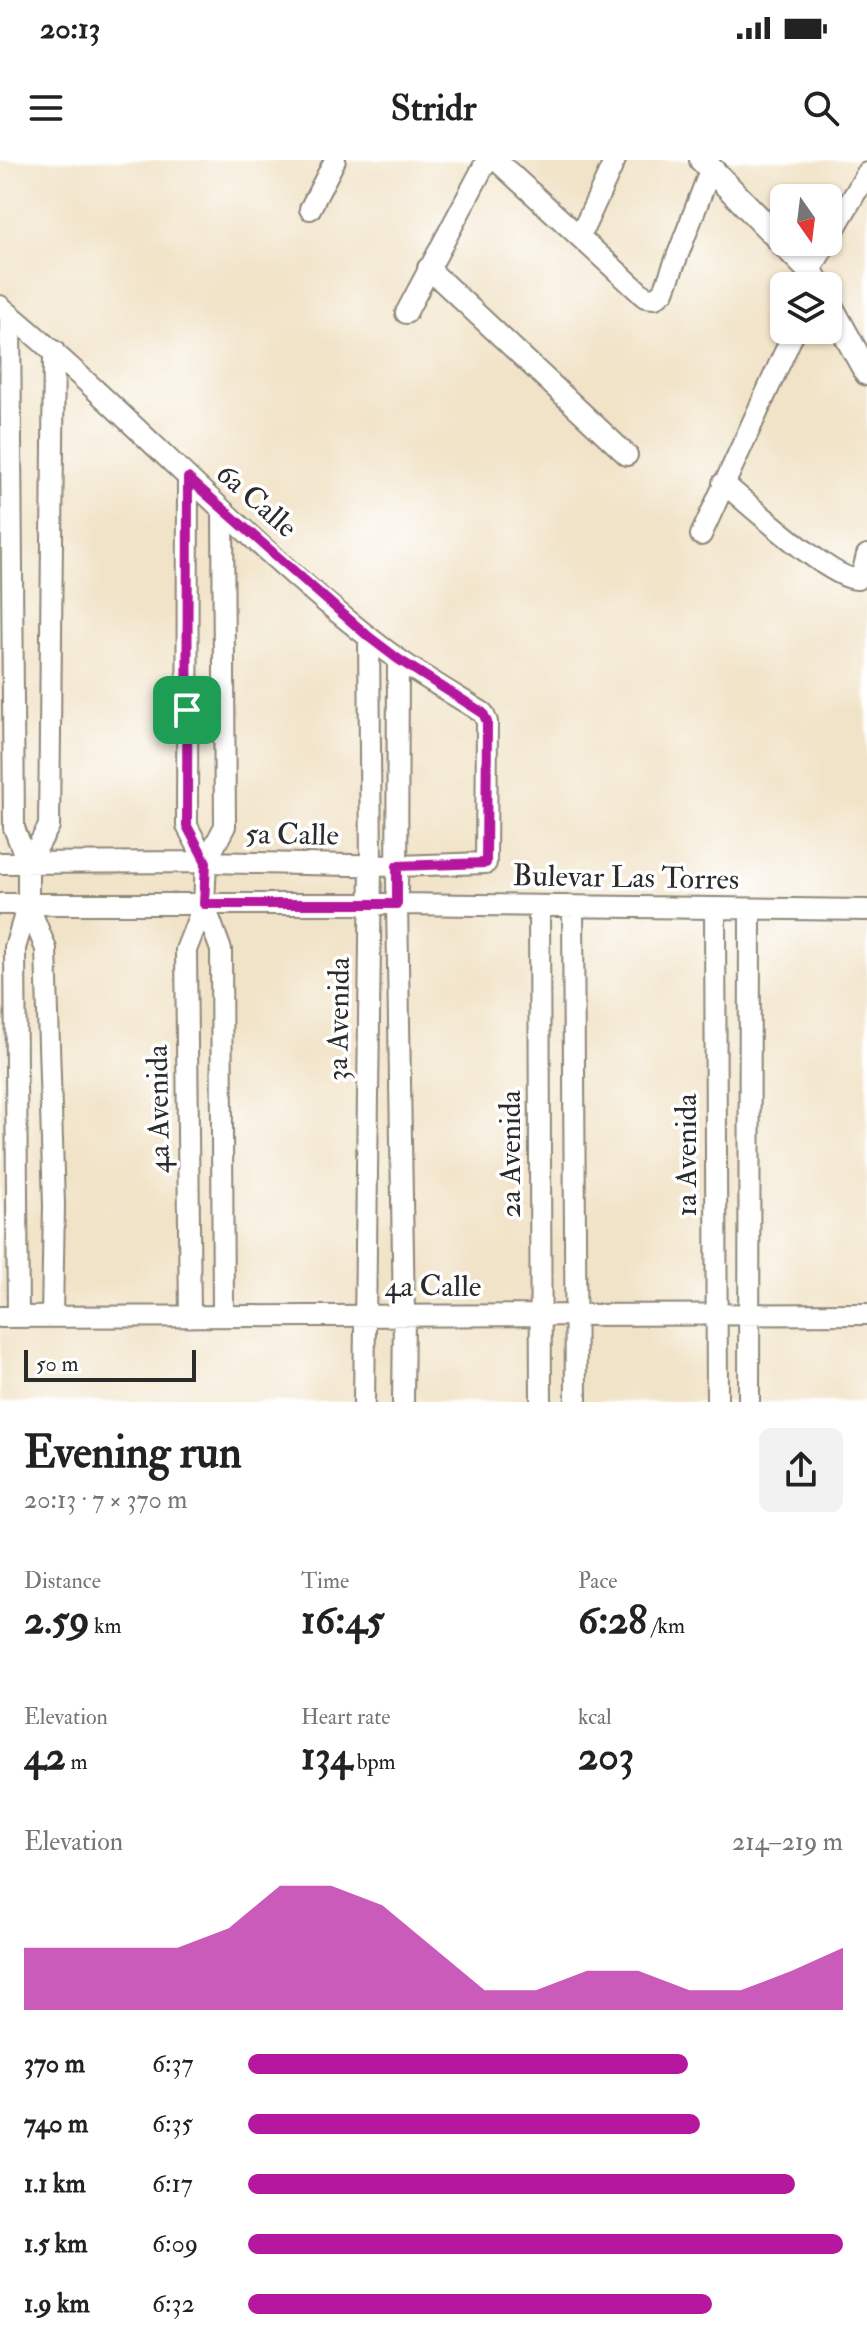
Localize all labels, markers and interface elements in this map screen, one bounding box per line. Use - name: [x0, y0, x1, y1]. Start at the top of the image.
- text: 20:13: [40, 10, 100, 47]
- icon: menu: [24, 86, 68, 130]
- text: Stridr: [391, 86, 476, 131]
- icon: search: [799, 86, 843, 130]
- north arrow: [770, 184, 842, 256]
- map controls: [770, 184, 842, 344]
- button: layers: [770, 272, 842, 344]
- street label: 6a Calle: [208, 455, 305, 546]
- pin: [153, 676, 221, 744]
- icon: arrive: [165, 688, 209, 732]
- street label: 5a Calle: [245, 815, 339, 854]
- street label: Bulevar Las Torres: [512, 857, 740, 898]
- street label: 3a Avenida: [319, 956, 358, 1081]
- street label: 4a Avenida: [139, 1044, 178, 1174]
- street label: 2a Avenida: [492, 1089, 529, 1218]
- street label: 1a Avenida: [668, 1093, 705, 1217]
- street label: 4a Calle: [385, 1268, 481, 1305]
- scale bar: [24, 1346, 196, 1382]
- text: 50 m: [36, 1350, 78, 1378]
- text: Evening run: [24, 1426, 242, 1481]
- button: share: [759, 1428, 843, 1512]
- text: 20:13 · 7 × 370 m: [24, 1484, 187, 1516]
- text: Distance: [24, 1567, 101, 1595]
- text: Time: [301, 1567, 349, 1595]
- text: Pace: [578, 1567, 617, 1595]
- text: 2.59: [24, 1595, 89, 1646]
- text: 16:45: [301, 1595, 384, 1646]
- text: 6:28: [578, 1595, 647, 1646]
- text: km: [89, 1612, 122, 1640]
- text: /km: [647, 1612, 685, 1640]
- text: Elevation: [24, 1703, 108, 1731]
- text: Heart rate: [301, 1703, 391, 1731]
- text: kcal: [578, 1703, 612, 1731]
- text: 42: [24, 1731, 66, 1782]
- text: 134: [301, 1731, 352, 1782]
- text: 203: [578, 1731, 634, 1782]
- text: m: [66, 1748, 88, 1776]
- text: bpm: [352, 1748, 396, 1776]
- text: Elevation: [24, 1826, 123, 1858]
- text: 214–219 m: [732, 1826, 843, 1858]
- text: 370 m: [24, 2048, 85, 2080]
- text: 6:37: [152, 2048, 193, 2080]
- text: 740 m: [24, 2108, 88, 2140]
- text: 6:35: [152, 2108, 193, 2140]
- text: 1.1 km: [24, 2168, 86, 2200]
- text: 6:17: [152, 2168, 193, 2200]
- text: 1.5 km: [24, 2228, 87, 2260]
- text: 6:09: [152, 2228, 198, 2260]
- text: 1.9 km: [24, 2288, 90, 2320]
- text: 6:32: [152, 2288, 195, 2320]

